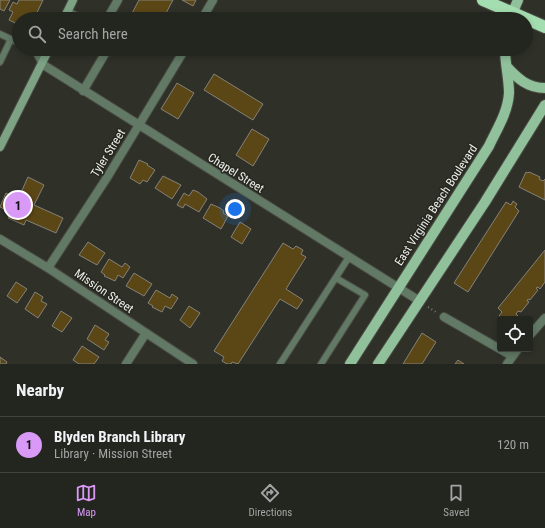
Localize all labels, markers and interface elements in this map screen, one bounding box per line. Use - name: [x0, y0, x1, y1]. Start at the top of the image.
- search box: [12, 12, 533, 56]
- icon: search: [26, 23, 48, 45]
- text: Search here: [58, 25, 128, 43]
- street label: Tyler Street: [88, 126, 128, 179]
- street label: East Virginia Beach Boulevard: [392, 142, 480, 268]
- street label: Chapel Street: [205, 150, 267, 196]
- pin: 1: [5, 190, 31, 220]
- your location: [225, 199, 245, 219]
- street label: Mission Street: [72, 266, 137, 316]
- map controls: [497, 316, 533, 352]
- button: locate: [497, 316, 533, 352]
- text: Nearby: [16, 380, 64, 400]
- text: Blyden Branch Library: [54, 428, 186, 446]
- text: 1: [26, 437, 32, 452]
- text: 120 m: [497, 437, 529, 452]
- text: Library · Mission Street: [54, 446, 172, 461]
- tab: Map: [75, 482, 97, 519]
- tab: Directions: [248, 482, 292, 519]
- tab: Saved: [443, 482, 470, 519]

